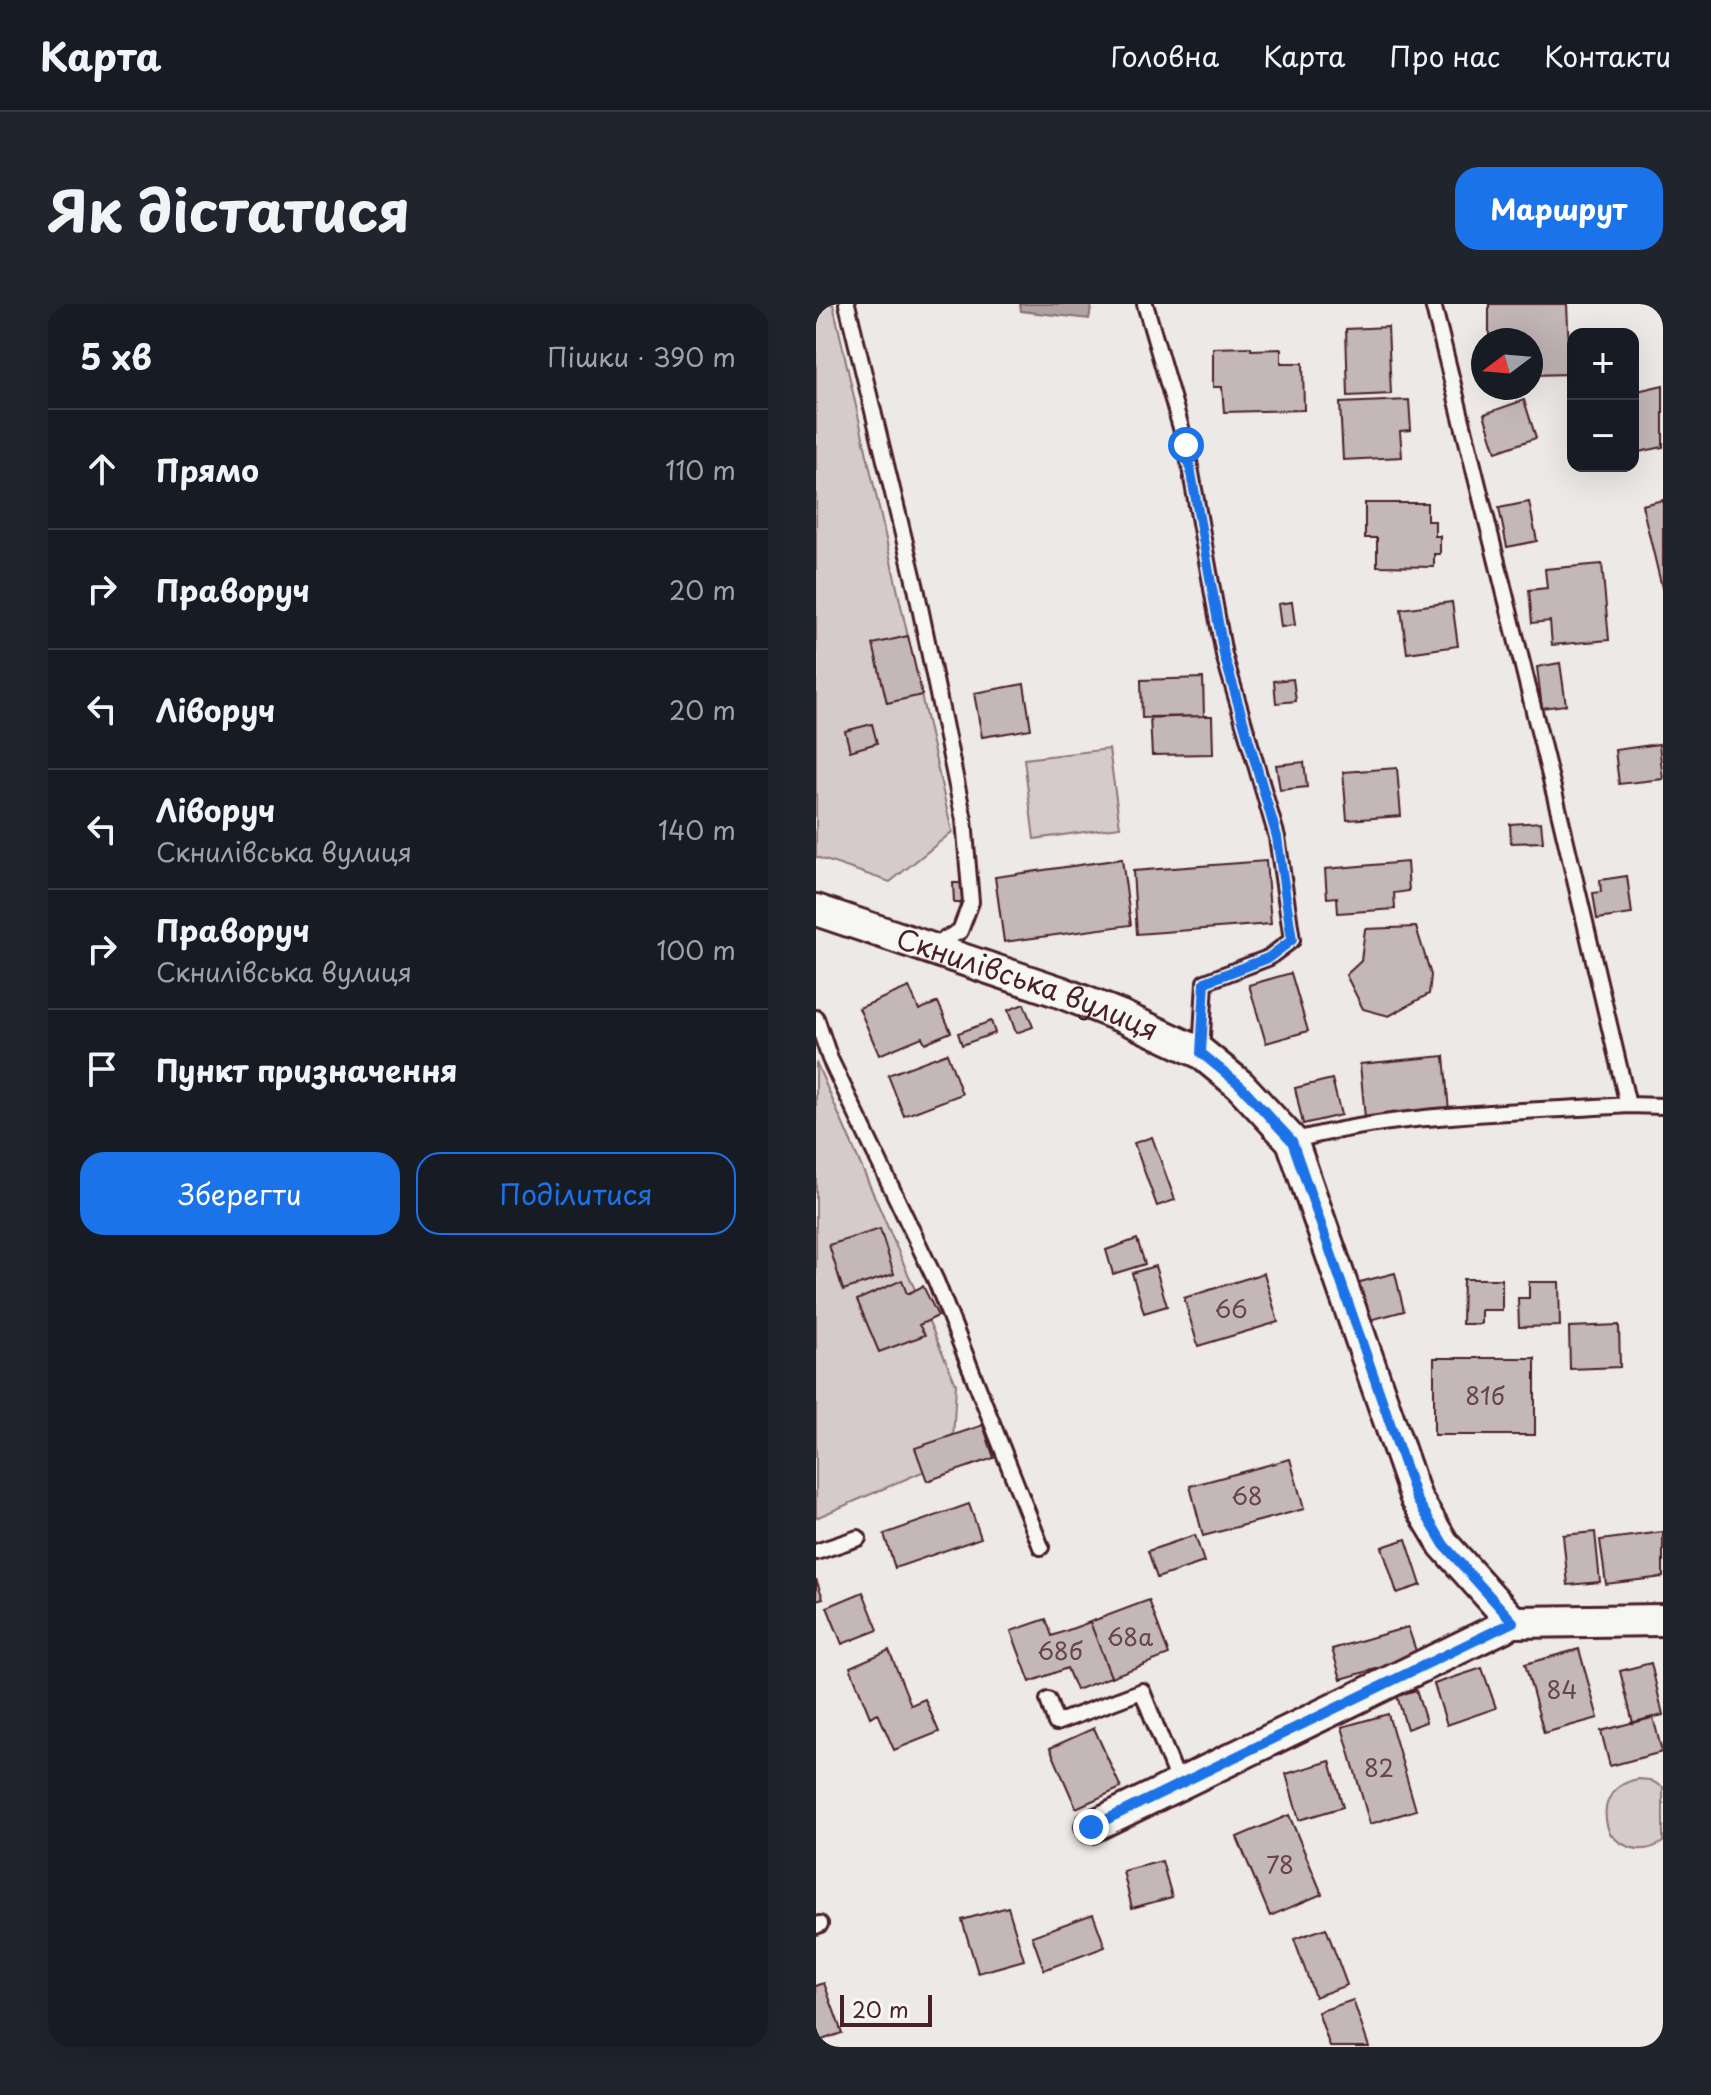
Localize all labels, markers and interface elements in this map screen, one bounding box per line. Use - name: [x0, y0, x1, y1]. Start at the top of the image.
- text: Карта: [40, 27, 162, 84]
- text: Головна: [1110, 34, 1219, 77]
- text: Карта: [1263, 34, 1345, 77]
- text: Про нас: [1389, 34, 1500, 77]
- text: Контакти: [1544, 34, 1671, 77]
- text: Як дістатися: [48, 166, 410, 251]
- button: Маршрут: [1455, 167, 1663, 250]
- north arrow: [1471, 328, 1543, 400]
- map controls: [1567, 328, 1639, 472]
- button: +: [1567, 328, 1639, 400]
- text: 5 хв: [80, 330, 152, 382]
- text: Пішки · 390 m: [547, 337, 736, 376]
- button: −: [1567, 400, 1639, 472]
- route start: [1168, 427, 1204, 463]
- icon: ahead: [80, 447, 124, 491]
- text: Прямо: [156, 447, 259, 492]
- text: 110 m: [665, 450, 736, 489]
- icon: right: [80, 567, 124, 611]
- text: Праворуч: [156, 567, 310, 612]
- text: 20 m: [669, 570, 736, 609]
- icon: left: [80, 687, 124, 731]
- text: Ліворуч: [156, 687, 275, 732]
- text: 20 m: [669, 690, 736, 729]
- text: Ліворуч: [156, 787, 275, 832]
- icon: left: [80, 807, 124, 851]
- text: 140 m: [658, 810, 736, 849]
- text: Скнилівська вулиця: [156, 832, 412, 871]
- text: Праворуч: [156, 907, 310, 952]
- street label: Скнилівська вулиця: [891, 916, 1166, 1051]
- icon: right: [80, 927, 124, 971]
- text: 100 m: [656, 930, 736, 969]
- text: Скнилівська вулиця: [156, 952, 412, 991]
- icon: arrive: [80, 1047, 124, 1091]
- text: Пункт призначення: [156, 1047, 457, 1092]
- button: Зберегти: [80, 1152, 400, 1235]
- button: Поділитися: [416, 1152, 736, 1235]
- house number: 66: [1214, 1290, 1248, 1326]
- house number: 81б: [1465, 1377, 1505, 1413]
- house number: 68: [1231, 1477, 1263, 1513]
- house number: 68а: [1107, 1618, 1153, 1654]
- house number: 68б: [1037, 1632, 1083, 1668]
- house number: 84: [1547, 1671, 1577, 1707]
- house number: 82: [1364, 1749, 1394, 1785]
- route end: [1073, 1809, 1109, 1845]
- house number: 78: [1266, 1846, 1294, 1882]
- scale bar: [840, 1991, 932, 2027]
- text: 20 m: [852, 1992, 909, 2025]

